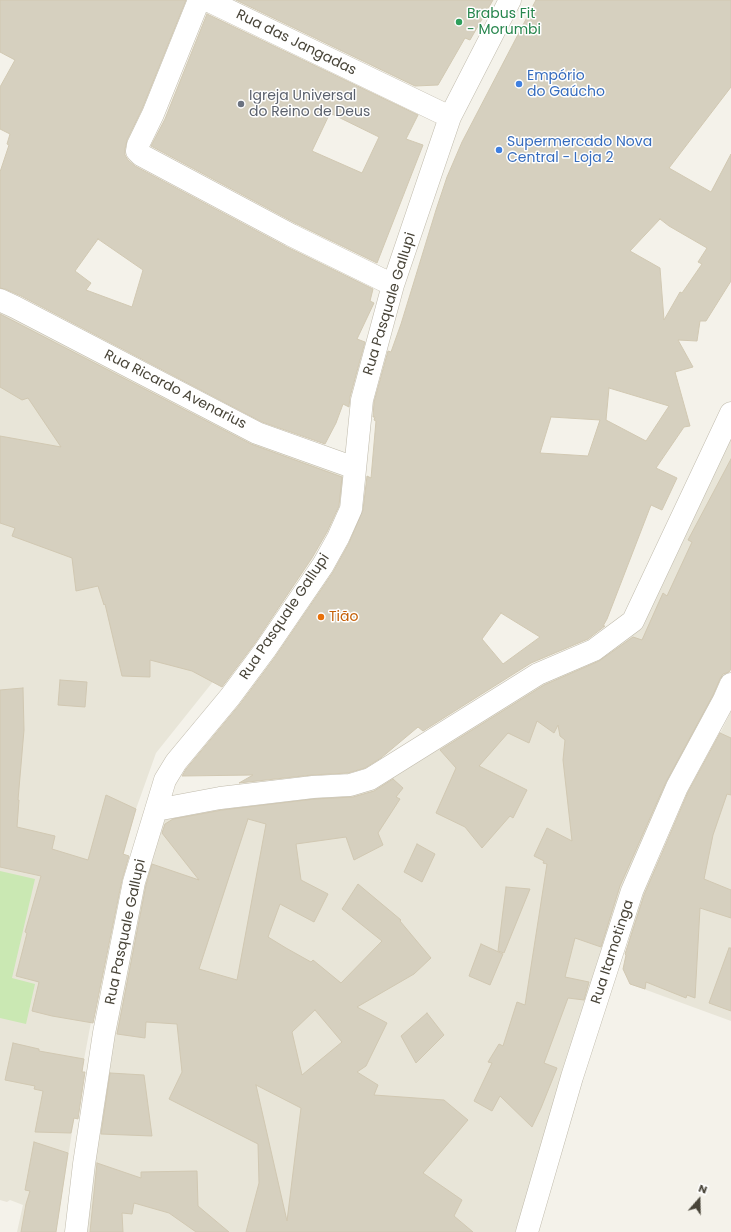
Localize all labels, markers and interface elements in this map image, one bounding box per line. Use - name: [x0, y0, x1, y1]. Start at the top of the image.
- place label: Brabus Fit - Morumbi: [467, 6, 541, 38]
- street label: Rua das Jangadas: [233, 7, 359, 79]
- marker: Brabus Fit - Morumbi: [454, 17, 464, 27]
- place label: Empório do Gaúcho: [527, 68, 605, 100]
- marker: Empório do Gaúcho: [514, 79, 524, 89]
- place label: Igreja Universal do Reino de Deus: [249, 88, 370, 120]
- marker: Igreja Universal do Reino de Deus: [236, 99, 246, 109]
- place label: Supermercado Nova Central - Loja 2: [507, 134, 652, 166]
- marker: Supermercado Nova Central - Loja 2: [494, 145, 504, 155]
- street label: Rua Pasquale Gallupi: [360, 231, 420, 377]
- street label: Rua Ricardo Avenarius: [101, 347, 249, 433]
- street label: Rua Pasquale Gallupi: [237, 551, 333, 683]
- place label: Tião: [329, 609, 358, 625]
- marker: Tião: [316, 612, 326, 622]
- street label: Rua Pasquale Gallupi: [102, 858, 150, 1006]
- street label: Rua Itamotinga: [588, 898, 638, 1006]
- north arrow: [679, 1180, 719, 1220]
- text: N: [696, 1180, 710, 1198]

